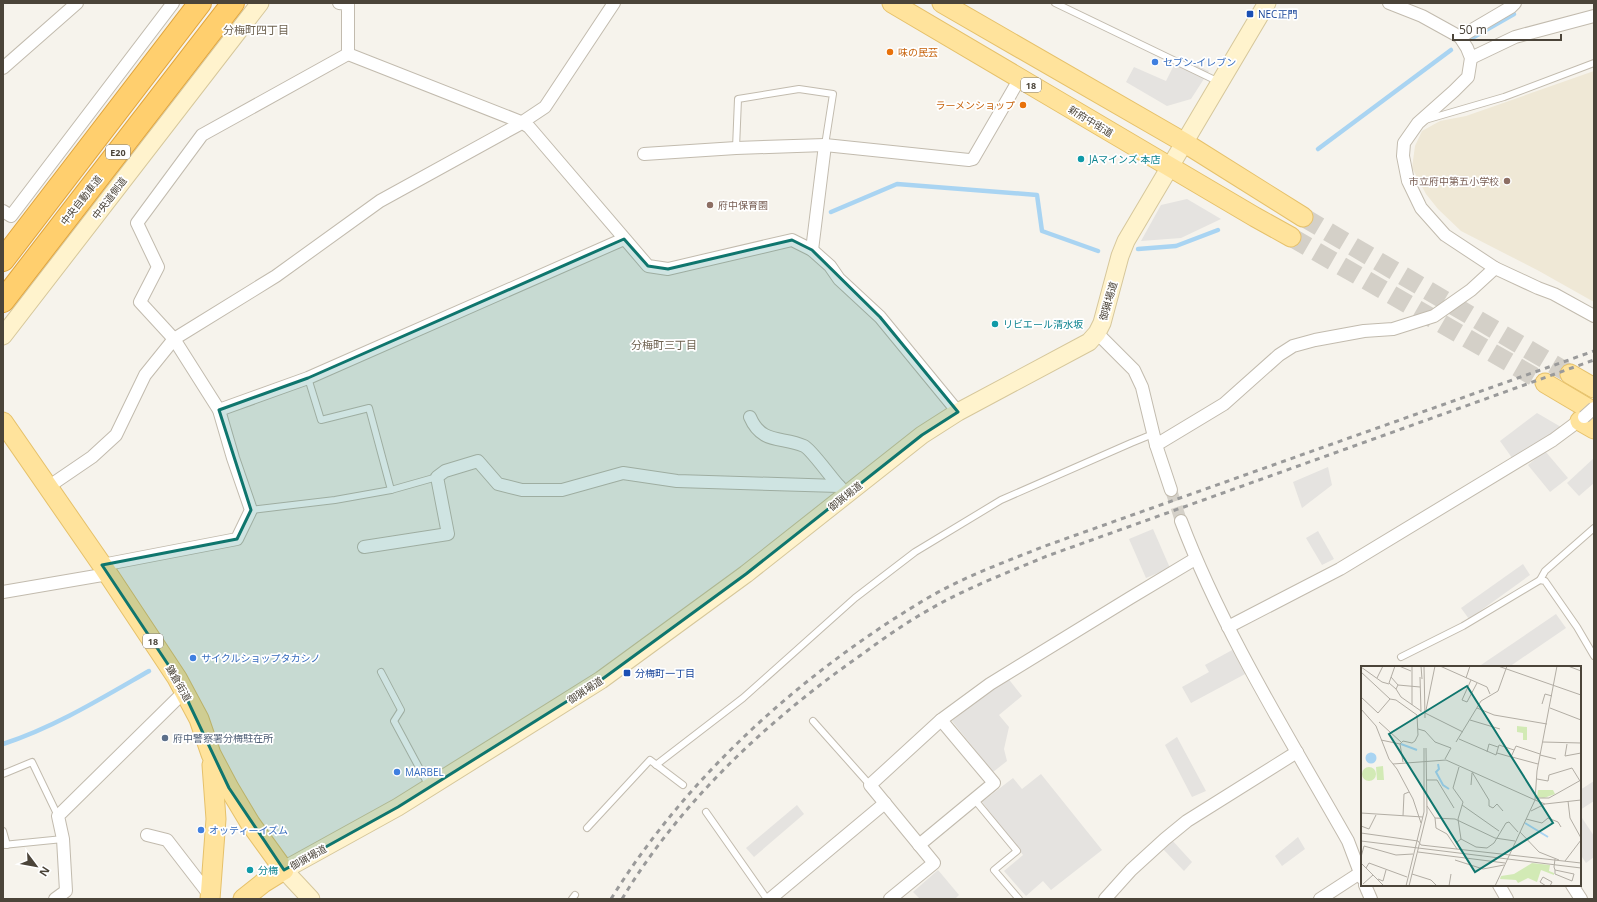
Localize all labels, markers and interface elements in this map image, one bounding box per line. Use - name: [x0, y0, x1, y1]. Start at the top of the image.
- place label: NEC正門: [1258, 7, 1297, 21]
- marker: NEC正門: [1245, 9, 1255, 19]
- scale bar: [1453, 16, 1561, 42]
- text: 50 m: [1459, 21, 1487, 38]
- district label: 分梅町四丁目: [223, 22, 289, 37]
- place label: 味の民芸: [898, 45, 938, 59]
- marker: 味の民芸: [885, 47, 895, 57]
- place label: セブン-イレブン: [1163, 55, 1236, 69]
- marker: セブン-イレブン: [1150, 57, 1160, 67]
- road number: 18: [1021, 78, 1041, 92]
- place label: ラーメンショップ: [935, 98, 1015, 112]
- marker: ラーメンショップ: [1018, 100, 1028, 110]
- street label: 新府中街道: [1066, 102, 1116, 140]
- road number: E20: [106, 145, 130, 159]
- place label: JAマインズ 本店: [1088, 152, 1160, 166]
- marker: JAマインズ 本店: [1076, 154, 1086, 164]
- street label: 中央自動車道: [57, 172, 105, 228]
- street label: 中央道側道: [88, 174, 130, 222]
- place label: 市立府中第五小学校: [1409, 174, 1499, 188]
- marker: 市立府中第五小学校: [1502, 176, 1512, 186]
- place label: 府中保育園: [718, 198, 768, 212]
- marker: 府中保育園: [705, 200, 715, 210]
- street label: 御猟場道: [1096, 280, 1120, 322]
- place label: リビエール清水坂: [1003, 317, 1083, 331]
- marker: リビエール清水坂: [990, 319, 1000, 329]
- district label: 分梅町三丁目: [631, 337, 697, 352]
- street label: 御猟場道: [825, 478, 865, 514]
- road number: 18: [143, 634, 163, 648]
- place label: サイクルショップタカシノ: [201, 651, 321, 665]
- marker: サイクルショップタカシノ: [188, 653, 198, 663]
- street label: 鎌倉街道: [163, 662, 195, 704]
- place label: 分梅町一丁目: [635, 666, 695, 680]
- inset map: [1361, 666, 1581, 886]
- marker: 分梅町一丁目: [622, 668, 632, 678]
- street label: 御猟場道: [564, 673, 606, 707]
- place label: 府中警察署分梅駐在所: [173, 731, 273, 745]
- marker: 府中警察署分梅駐在所: [160, 733, 170, 743]
- place label: MARBEL: [405, 765, 444, 779]
- marker: MARBEL: [392, 767, 402, 777]
- place label: オッティーイズム: [209, 823, 288, 837]
- marker: オッティーイズム: [196, 825, 206, 835]
- street label: 御猟場道: [287, 841, 329, 873]
- north arrow: [16, 846, 56, 886]
- place label: 分梅: [258, 863, 278, 877]
- text: N: [36, 864, 54, 879]
- marker: 分梅: [245, 865, 255, 875]

